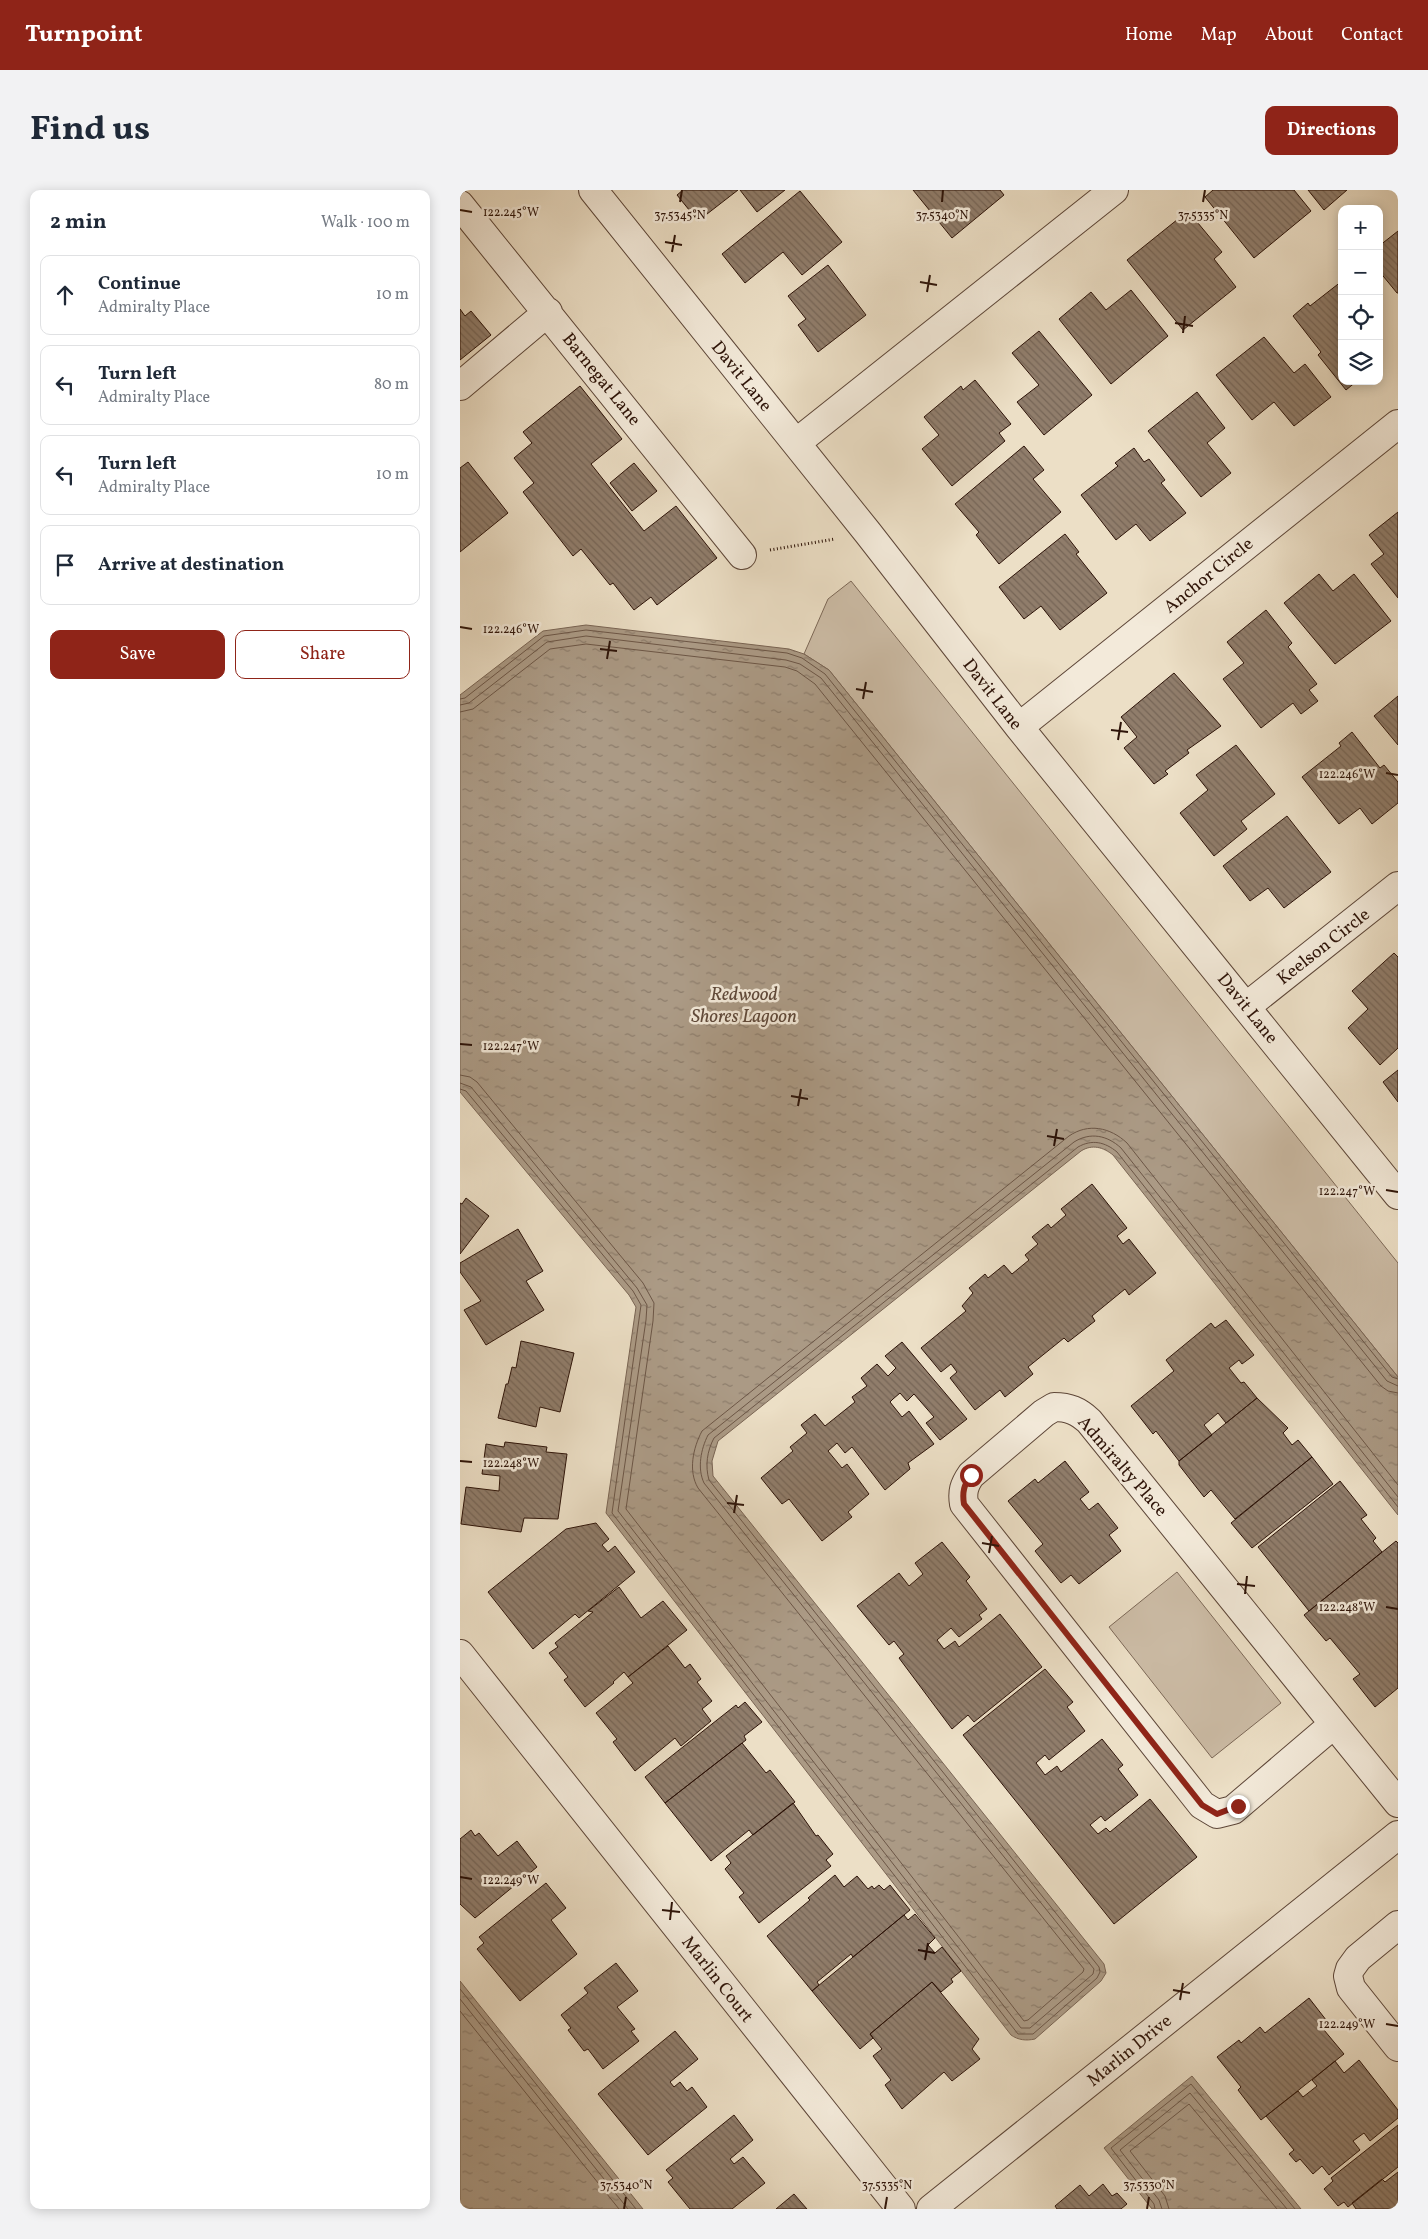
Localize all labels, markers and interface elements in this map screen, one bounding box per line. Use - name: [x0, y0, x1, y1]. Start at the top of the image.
- text: Turnpoint: [25, 18, 143, 52]
- text: Home: [1125, 23, 1173, 48]
- text: Map: [1201, 23, 1237, 48]
- text: About: [1265, 23, 1313, 48]
- text: Contact: [1341, 23, 1403, 48]
- text: Find us: [30, 106, 150, 154]
- button: Directions: [1265, 106, 1398, 155]
- text: 122.245°W: [483, 205, 539, 221]
- map controls: [1338, 205, 1383, 385]
- button: +: [1338, 205, 1383, 250]
- text: 2 min: [50, 208, 107, 237]
- text: 37.5345°N: [654, 208, 706, 224]
- text: 37.5340°N: [916, 208, 968, 224]
- text: 37.5335°N: [1178, 208, 1228, 224]
- text: Walk · 100 m: [321, 212, 410, 234]
- button: −: [1338, 250, 1383, 295]
- text: Continue: [98, 271, 181, 297]
- icon: ahead: [51, 281, 79, 309]
- text: 10 m: [376, 284, 409, 306]
- button: locate: [1338, 295, 1383, 340]
- text: Admiralty Place: [98, 297, 210, 319]
- street label: Barnegat Lane: [556, 328, 646, 432]
- street label: Davit Lane: [704, 336, 777, 418]
- button: layers: [1338, 340, 1383, 385]
- text: Turn left: [98, 361, 177, 387]
- icon: left: [51, 371, 79, 399]
- text: 80 m: [374, 374, 409, 396]
- text: Admiralty Place: [98, 387, 210, 409]
- text: Turn left: [98, 451, 177, 477]
- icon: left: [51, 461, 79, 489]
- text: 10 m: [376, 464, 409, 486]
- text: Admiralty Place: [98, 477, 210, 499]
- street label: Anchor Circle: [1159, 532, 1259, 620]
- icon: arrive: [51, 551, 79, 579]
- text: Arrive at destination: [98, 552, 284, 578]
- text: 122.246°W: [483, 622, 539, 638]
- button: Save: [50, 630, 225, 679]
- button: Share: [235, 630, 410, 679]
- street label: Davit Lane: [956, 654, 1028, 736]
- text: 122.246°W: [1319, 767, 1375, 783]
- street label: Keelson Circle: [1272, 903, 1376, 991]
- street label: Davit Lane: [1210, 968, 1283, 1050]
- water label: Redwood Shores Lagoon: [691, 982, 797, 1030]
- text: 122.247°W: [483, 1039, 539, 1055]
- text: 122.247°W: [1319, 1184, 1375, 1200]
- street label: Admiralty Place: [1071, 1411, 1173, 1523]
- text: 122.248°W: [483, 1456, 539, 1472]
- route start: [960, 1464, 983, 1487]
- text: 122.248°W: [1319, 1600, 1375, 1616]
- route end: [1227, 1795, 1250, 1818]
- text: 122.249°W: [483, 1873, 539, 1889]
- street label: Marlin Court: [675, 1931, 759, 2029]
- street label: Marlin Drive: [1082, 2009, 1178, 2093]
- text: 122.249°W: [1319, 2017, 1375, 2033]
- text: 37.5340°N: [600, 2178, 652, 2194]
- text: 37.5335°N: [862, 2178, 912, 2194]
- text: 37.5330°N: [1123, 2178, 1175, 2194]

